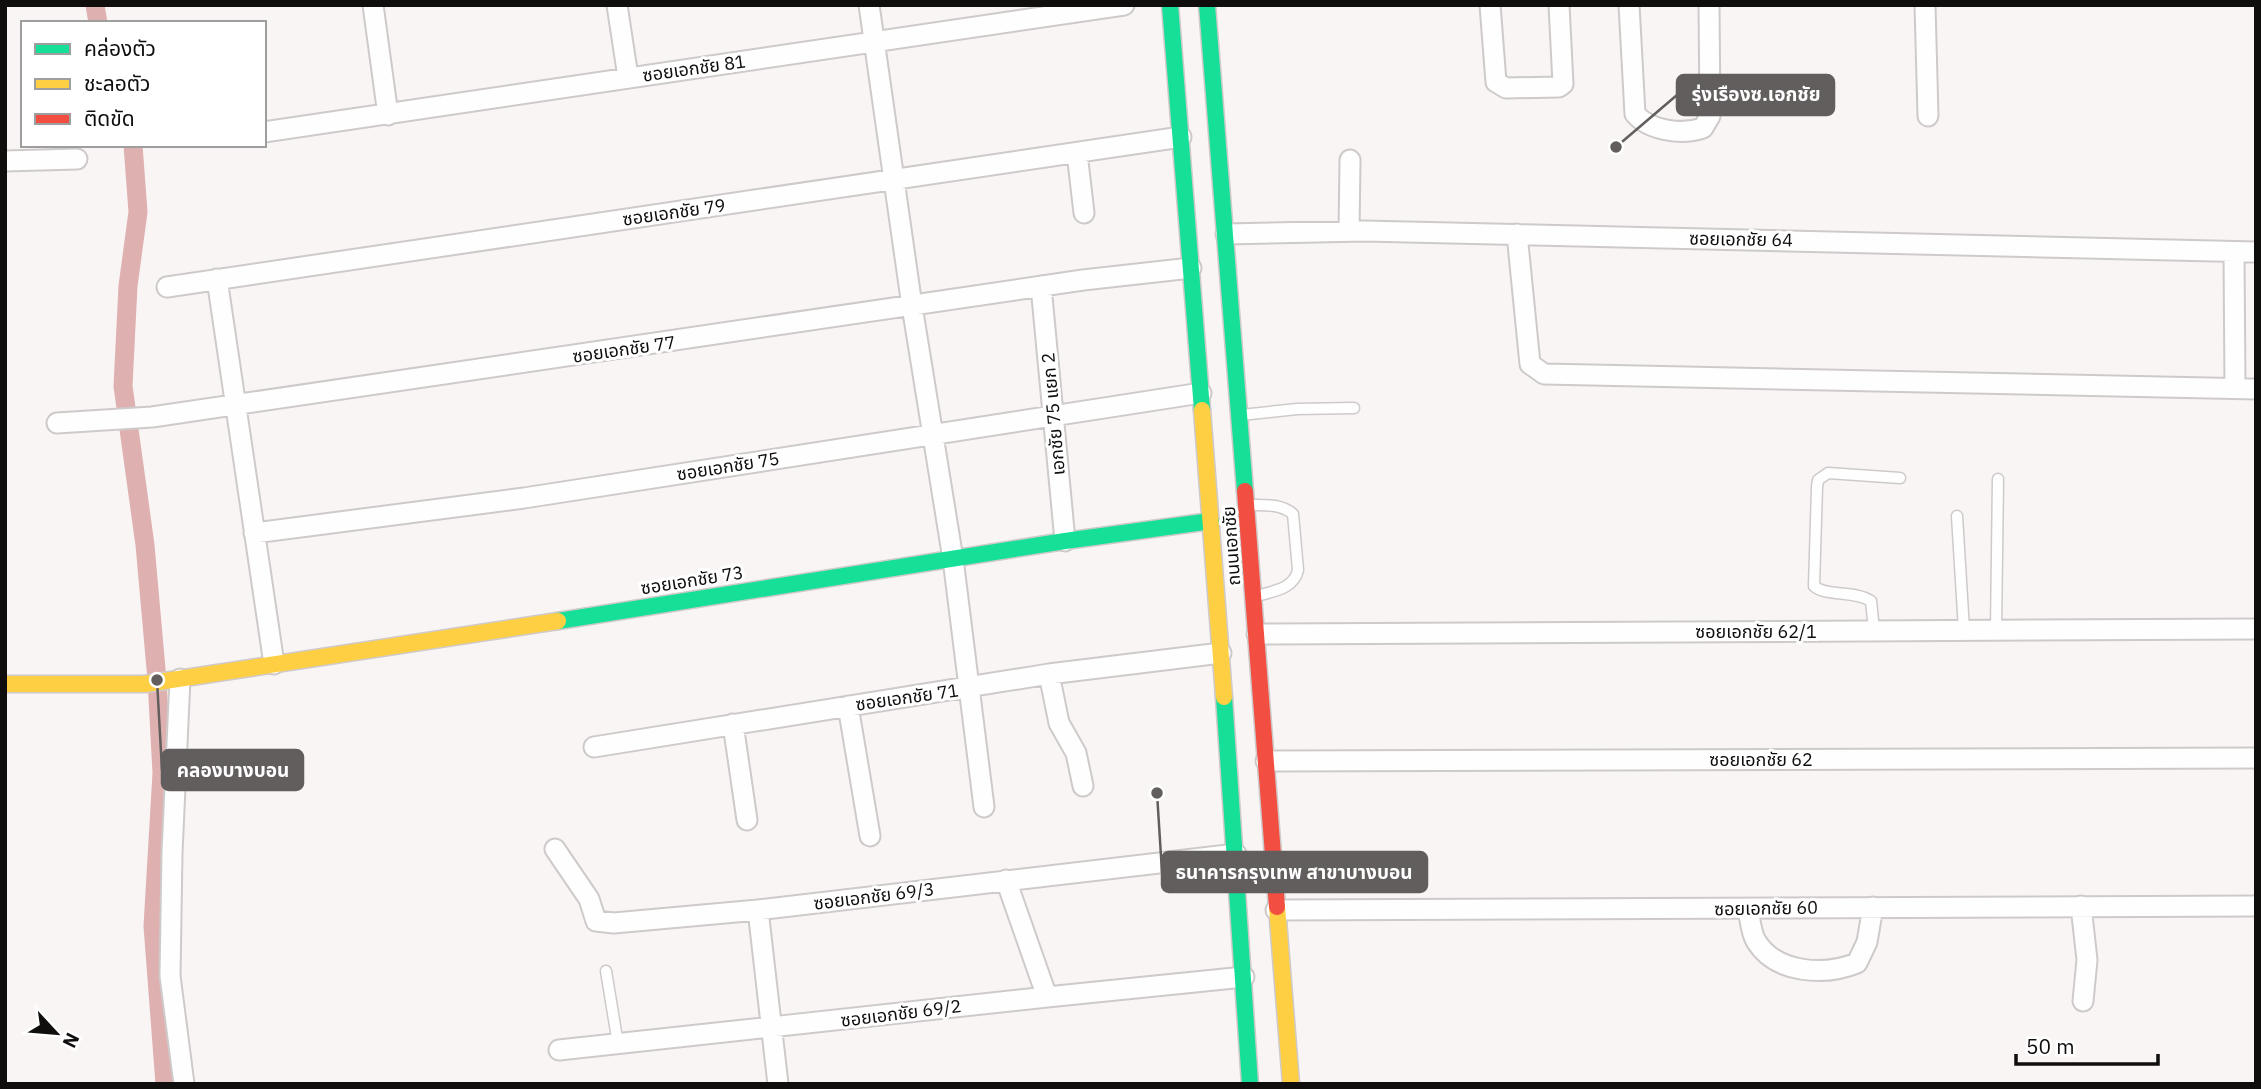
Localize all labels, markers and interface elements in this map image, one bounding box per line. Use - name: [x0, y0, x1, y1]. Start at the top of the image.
- legend: [21, 21, 266, 147]
- text: คล่องตัว: [84, 34, 156, 62]
- street label: ซอยเอกชัย 81: [641, 49, 747, 87]
- text: ชะลอตัว: [84, 69, 150, 97]
- callout: รุ่งเรืองซ.เอกชัย: [1677, 75, 1834, 115]
- text: รุ่งเรืองซ.เอกชัย: [1691, 82, 1821, 106]
- text: ติดขัด: [84, 104, 135, 132]
- street label: ซอยเอกชัย 79: [621, 193, 727, 231]
- street label: ซอยเอกชัย 64: [1689, 227, 1793, 251]
- street label: ซอยเอกชัย 77: [571, 330, 677, 368]
- street label: เอกชัย 75 แยก 2: [1036, 352, 1070, 476]
- street label: ซอยเอกชัย 75: [675, 447, 781, 485]
- street label: ถนนเอกชัย: [1217, 505, 1245, 587]
- street label: ซอยเอกชัย 73: [639, 561, 745, 599]
- street label: ซอยเอกชัย 62/1: [1695, 620, 1817, 643]
- street label: ซอยเอกชัย 71: [854, 678, 960, 716]
- street label: ซอยเอกชัย 62: [1709, 748, 1813, 771]
- callout: คลองบางบอน: [162, 750, 303, 790]
- text: คลองบางบอน: [177, 758, 289, 782]
- callout: ธนาคารกรุงเทพ สาขาบางบอน: [1162, 852, 1427, 892]
- text: ธนาคารกรุงเทพ สาขาบางบอน: [1175, 860, 1413, 884]
- street label: ซอยเอกชัย 69/3: [812, 877, 936, 915]
- street label: ซอยเอกชัย 60: [1714, 896, 1818, 920]
- street label: ซอยเอกชัย 69/2: [839, 994, 963, 1032]
- north arrow: [21, 998, 91, 1068]
- scale bar: [2016, 1023, 2158, 1066]
- text: N: [57, 1029, 85, 1052]
- text: 50 m: [2026, 1032, 2075, 1060]

